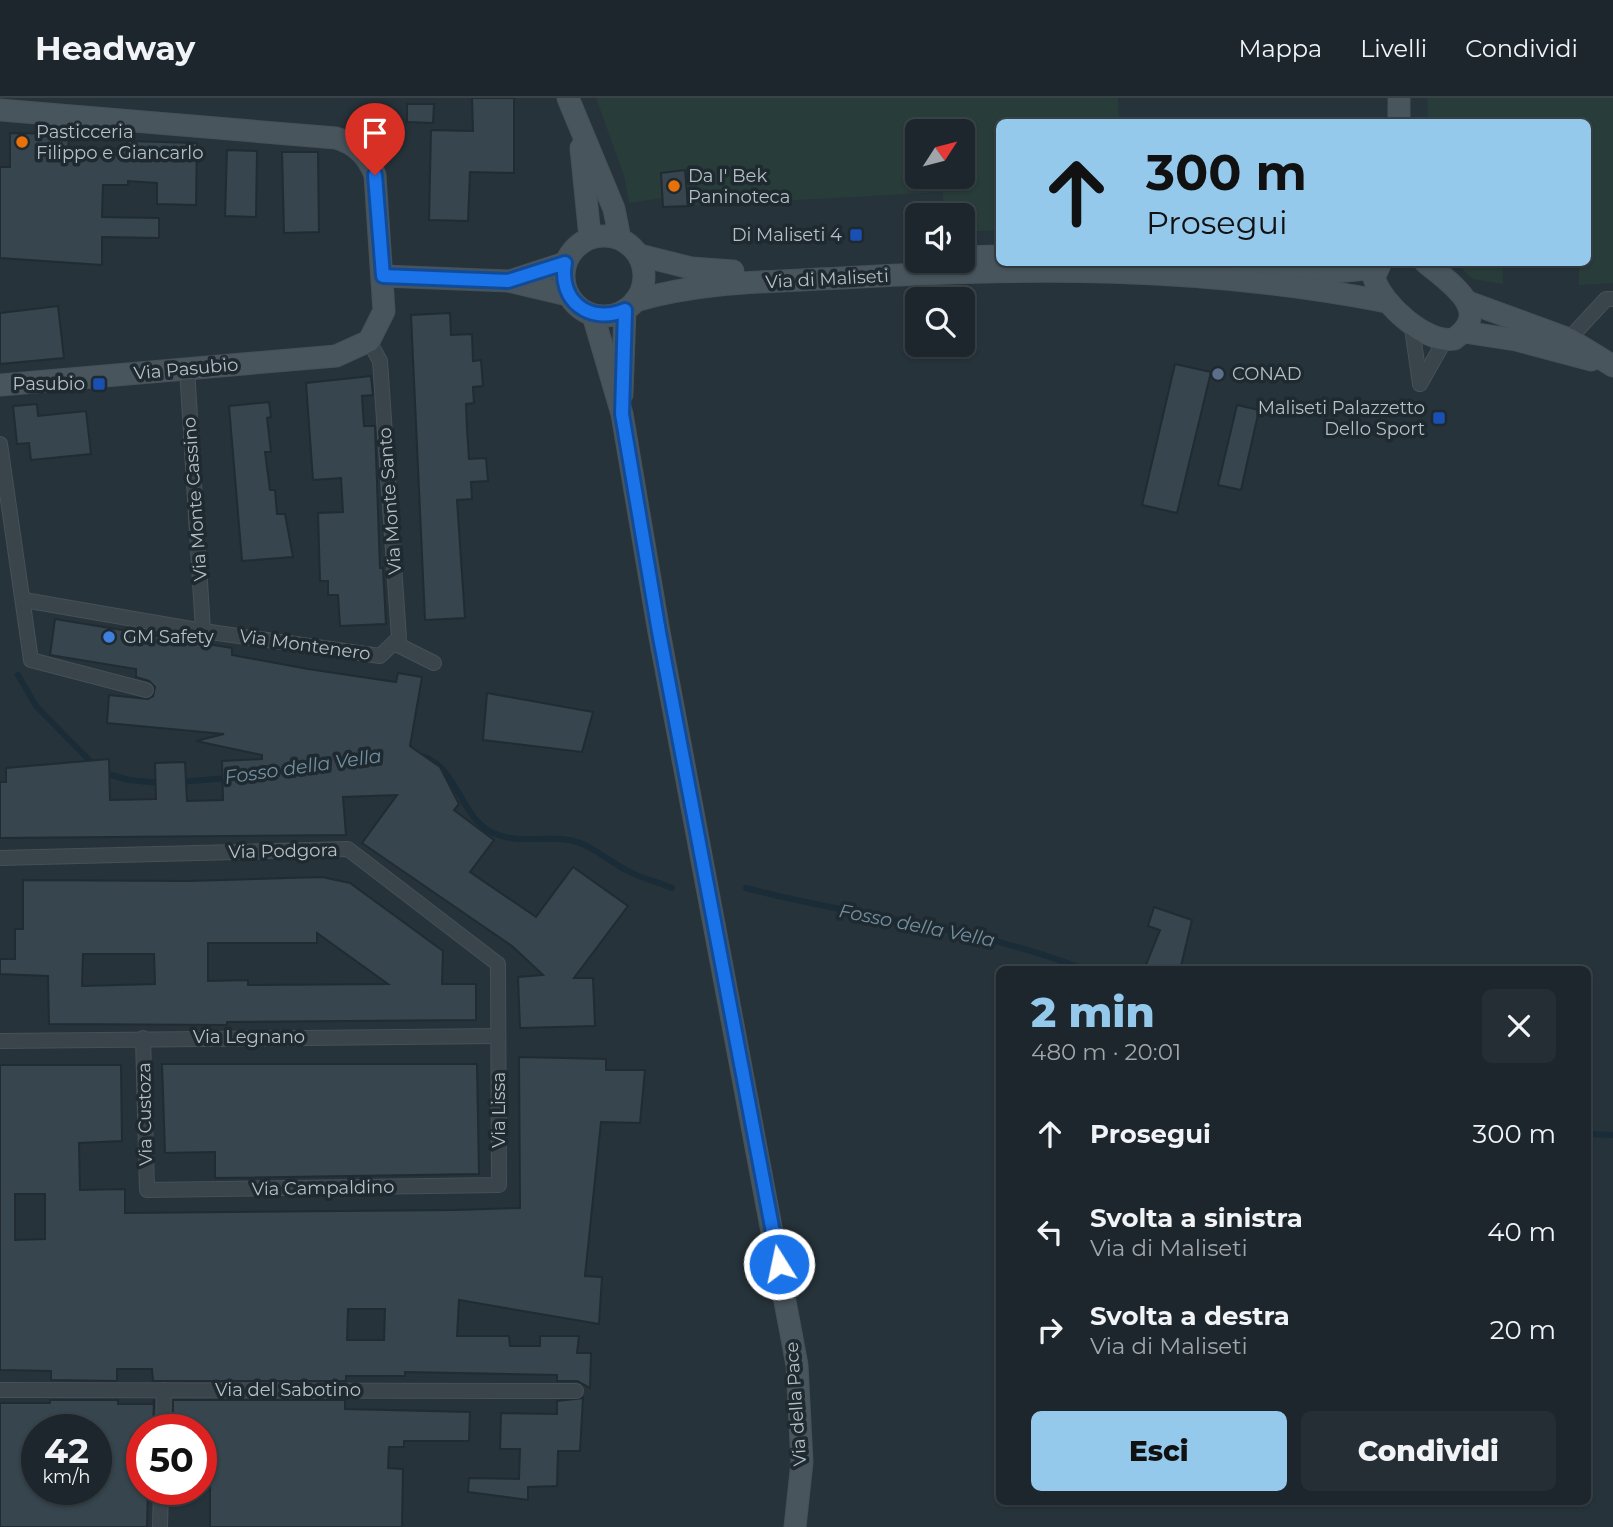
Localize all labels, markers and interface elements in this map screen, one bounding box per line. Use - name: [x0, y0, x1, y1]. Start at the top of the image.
- text: Headway: [35, 28, 195, 68]
- text: Mappa: [1239, 34, 1322, 63]
- text: Livelli: [1360, 34, 1427, 63]
- text: Condividi: [1465, 34, 1578, 63]
- pin: [345, 103, 405, 175]
- icon: arrive: [356, 114, 394, 152]
- north arrow: [905, 119, 975, 189]
- map controls: [905, 119, 975, 357]
- place label: Pasticceria Filippo e Giancarlo: [36, 121, 203, 164]
- marker: Pasticceria Filippo e Giancarlo: [14, 134, 30, 150]
- text: 300 m: [1146, 143, 1307, 202]
- icon: ahead: [1031, 147, 1122, 238]
- place label: Da I' Bek Paninoteca: [688, 165, 790, 208]
- marker: Da I' Bek Paninoteca: [666, 178, 682, 194]
- button: sound: [905, 203, 975, 273]
- text: Prosegui: [1146, 203, 1288, 242]
- place label: Di Maliseti 4: [732, 224, 842, 246]
- marker: Di Maliseti 4: [848, 227, 864, 243]
- street label: Via di Maliseti: [765, 265, 889, 293]
- button: search: [905, 287, 975, 357]
- street label: Via Pasubio: [133, 353, 239, 385]
- place label: CONAD: [1232, 363, 1302, 385]
- marker: CONAD: [1210, 366, 1226, 382]
- place label: Pasubio: [13, 373, 85, 395]
- marker: Pasubio: [91, 376, 107, 392]
- place label: Maliseti Palazzetto Dello Sport: [1258, 397, 1425, 440]
- marker: Maliseti Palazzetto Dello Sport: [1431, 410, 1447, 426]
- street label: Via Monte Cassino: [178, 416, 212, 582]
- street label: Via Monte Santo: [374, 427, 406, 575]
- street label: Via Montenero: [238, 625, 372, 665]
- place label: GM Safety: [123, 626, 214, 648]
- marker: GM Safety: [101, 629, 117, 645]
- water label: Fosso della Vella: [223, 744, 383, 789]
- street label: Via Podgora: [228, 839, 338, 863]
- water label: Fosso della Vella: [837, 899, 997, 952]
- text: 2 min: [1031, 986, 1155, 1038]
- button: close: [1482, 989, 1556, 1063]
- street label: Via Legnano: [193, 1026, 305, 1048]
- text: 480 m · 20:01: [1031, 1038, 1181, 1066]
- street label: Via Custoza: [133, 1062, 157, 1166]
- street label: Via Lissa: [488, 1072, 510, 1148]
- icon: ahead: [1031, 1115, 1069, 1153]
- text: Prosegui: [1090, 1118, 1211, 1150]
- text: 300 m: [1473, 1118, 1556, 1150]
- street label: Via Campaldino: [251, 1176, 395, 1200]
- text: Svolta a sinistra: [1090, 1202, 1303, 1234]
- icon: left: [1031, 1213, 1069, 1251]
- text: 40 m: [1487, 1216, 1556, 1248]
- position arrow: [742, 1227, 816, 1301]
- text: Via di Maliseti: [1090, 1234, 1248, 1262]
- text: Svolta a destra: [1090, 1300, 1290, 1332]
- icon: right: [1031, 1311, 1069, 1349]
- text: 20 m: [1490, 1314, 1556, 1346]
- text: Via di Maliseti: [1090, 1332, 1248, 1360]
- street label: Via della Pace: [781, 1341, 811, 1467]
- street label: Via del Sabotino: [215, 1379, 361, 1401]
- button: Esci: [1031, 1411, 1287, 1491]
- button: Condividi: [1301, 1411, 1556, 1491]
- speed limit sign: 50: [126, 1414, 217, 1505]
- text: 42: [44, 1429, 89, 1472]
- text: km/h: [42, 1466, 91, 1488]

